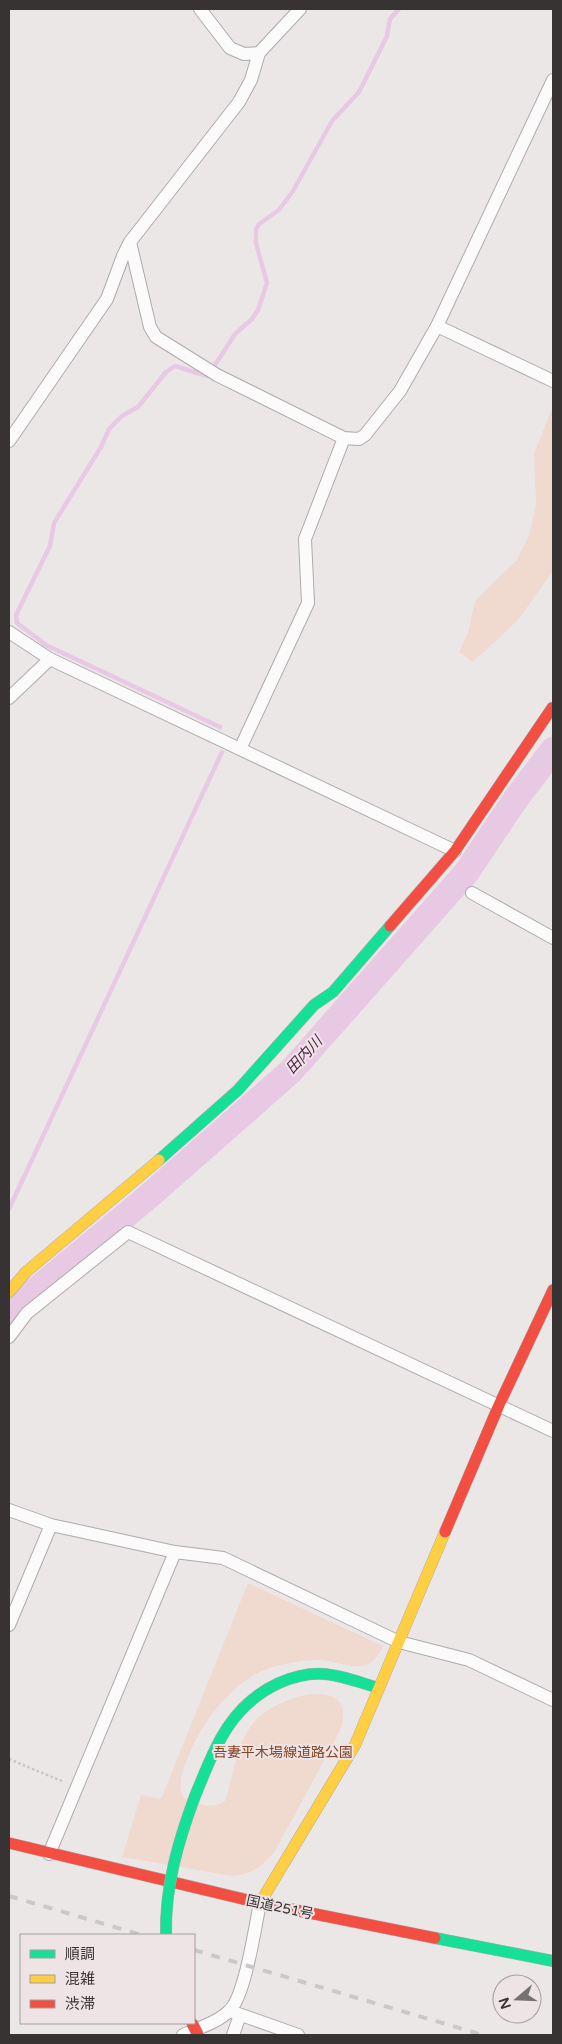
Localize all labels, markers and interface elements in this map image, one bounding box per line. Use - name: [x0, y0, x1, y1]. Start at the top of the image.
- water label: 田内川: [282, 1031, 327, 1078]
- park label: 吾妻平木場線道路公園: [213, 1744, 353, 1761]
- street label: 国道251号: [245, 1892, 315, 1923]
- legend: [20, 1934, 195, 2024]
- text: 順調: [65, 1945, 95, 1963]
- text: 混雑: [65, 1970, 95, 1988]
- north arrow: [492, 1974, 542, 2024]
- text: 渋滞: [65, 1995, 95, 2013]
- text: N: [495, 1995, 515, 2011]

